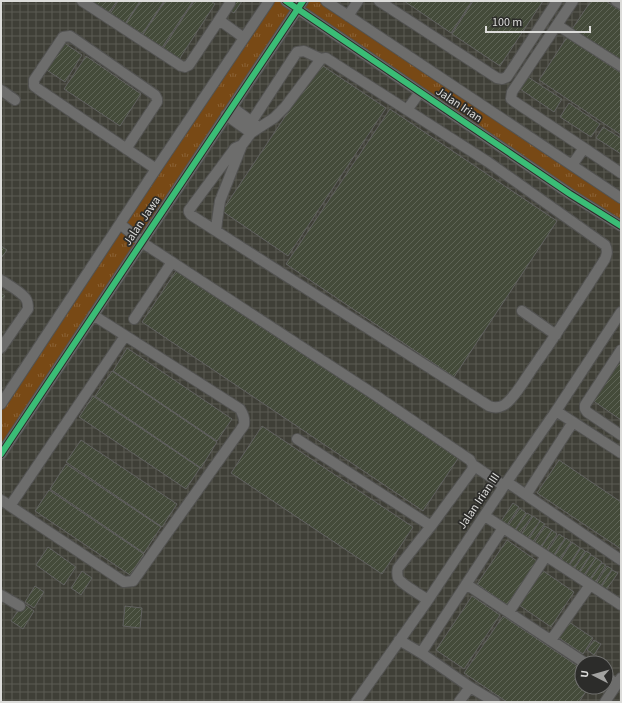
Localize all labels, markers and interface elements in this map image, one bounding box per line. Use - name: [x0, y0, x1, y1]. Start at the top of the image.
- scale bar: [486, 8, 590, 34]
- text: 100 m: [492, 14, 522, 31]
- street label: Jalan Irian: [432, 83, 486, 127]
- street label: Jalan Jawa: [119, 193, 165, 249]
- street label: Jalan Irian III: [454, 469, 504, 533]
- north arrow: [574, 655, 614, 695]
- text: U: [577, 670, 592, 678]

